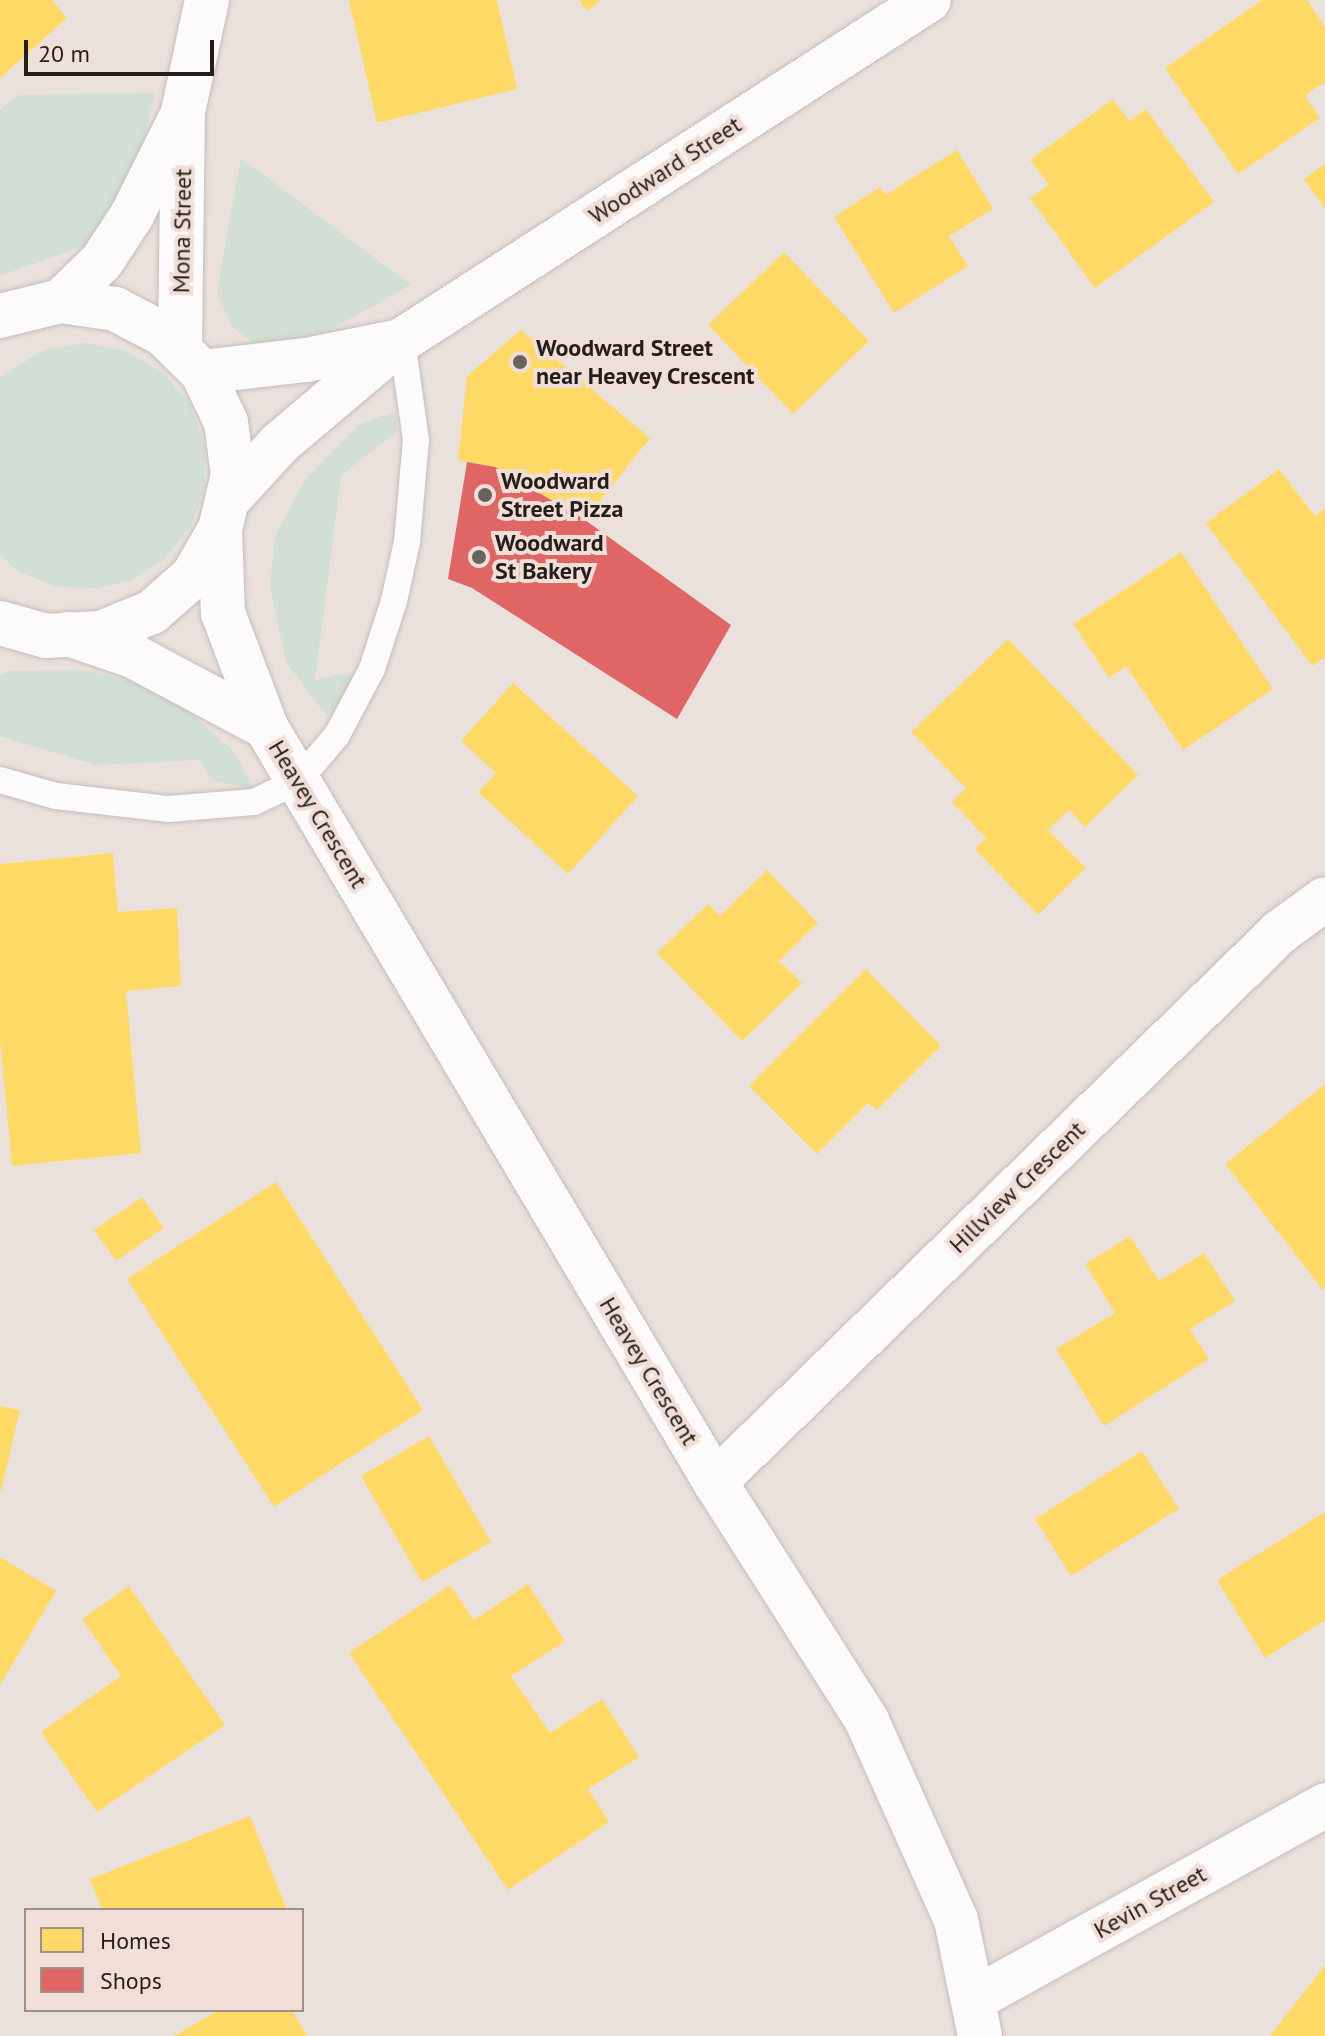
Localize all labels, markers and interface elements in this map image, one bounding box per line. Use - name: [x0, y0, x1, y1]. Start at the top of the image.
- scale bar: [28, 24, 218, 74]
- text: 20 m: [38, 38, 90, 69]
- street label: Woodward Street: [583, 110, 747, 230]
- street label: Mona Street: [167, 168, 197, 294]
- place label: Woodward Street near Heavey Crescent: [536, 334, 756, 390]
- marker: Woodward Street near Heavey Crescent: [511, 353, 529, 371]
- place label: Woodward Street Pizza: [501, 467, 623, 523]
- marker: Woodward Street Pizza: [476, 486, 494, 504]
- place label: Woodward St Bakery: [495, 529, 604, 585]
- marker: Woodward St Bakery: [470, 548, 488, 566]
- street label: Heavey Crescent: [262, 734, 374, 894]
- street label: Hillview Crescent: [943, 1115, 1091, 1259]
- street label: Heavey Crescent: [593, 1291, 705, 1451]
- street label: Kevin Street: [1089, 1859, 1211, 1945]
- legend: [24, 1908, 304, 2012]
- text: Homes: [100, 1925, 171, 1956]
- text: Shops: [100, 1965, 162, 1996]

